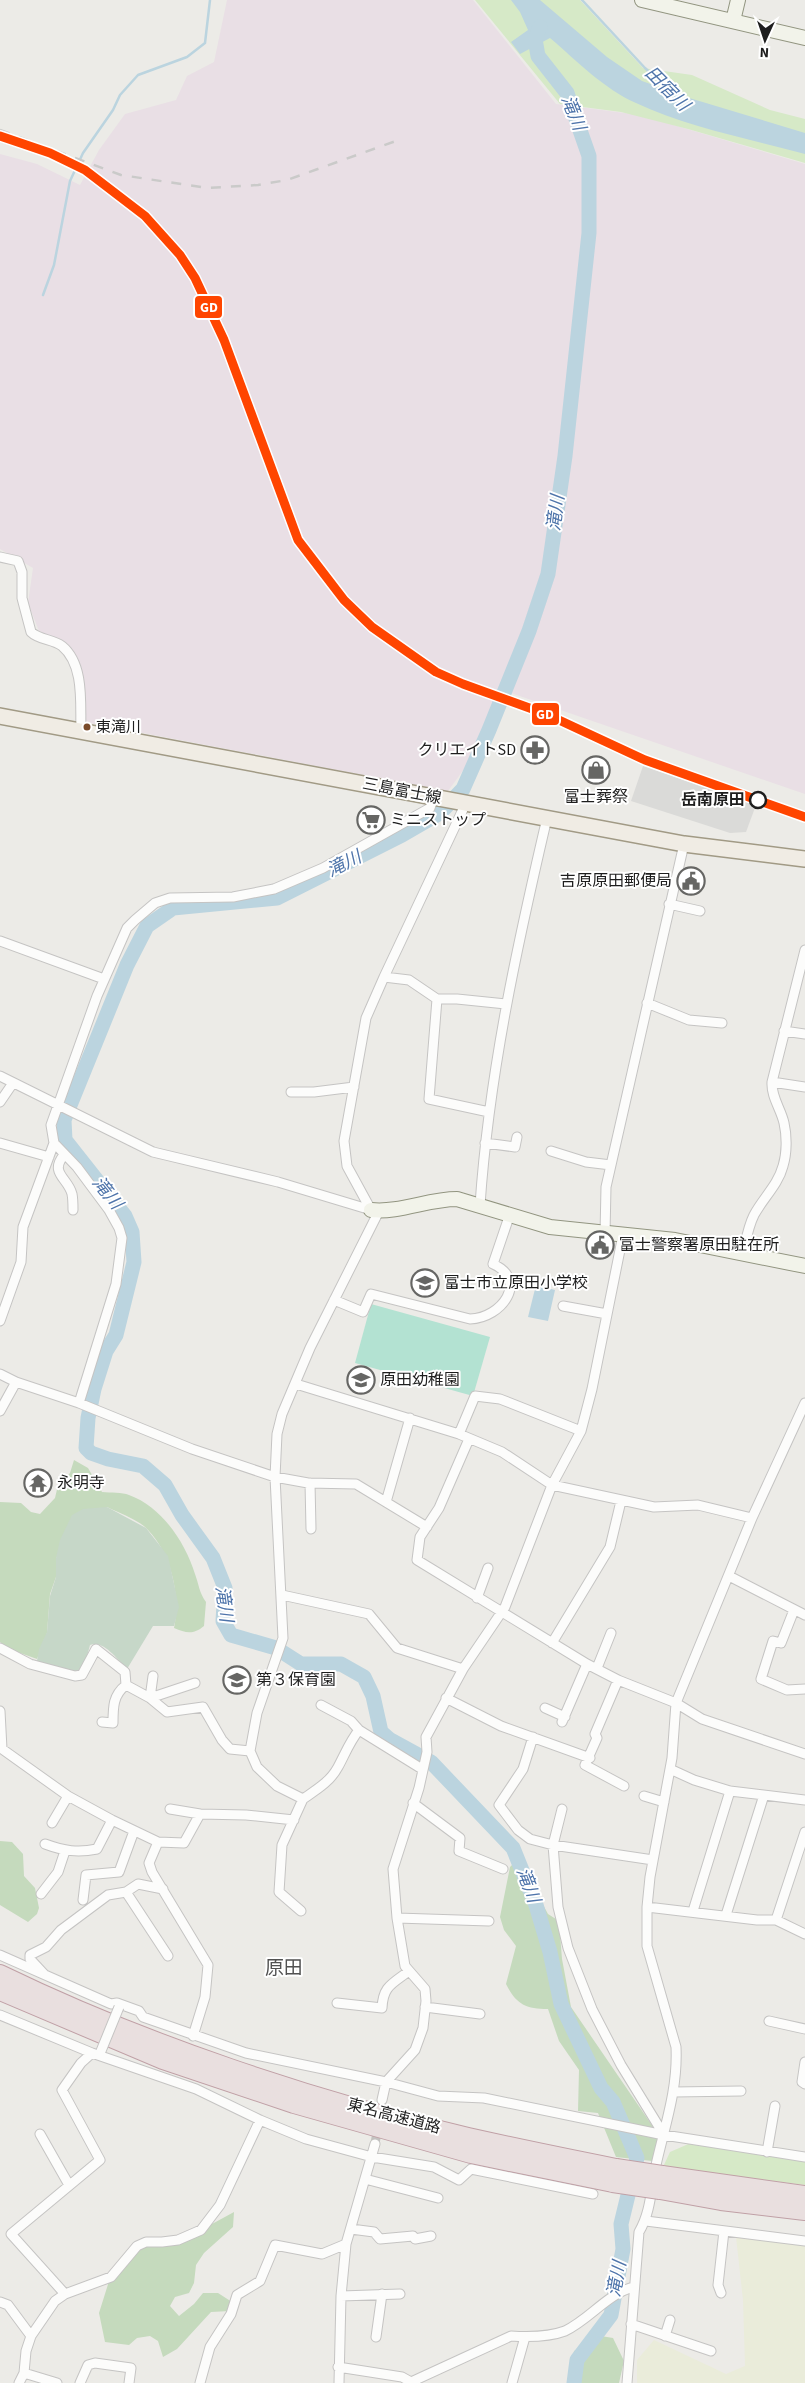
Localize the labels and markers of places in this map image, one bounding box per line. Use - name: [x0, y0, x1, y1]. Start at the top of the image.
- place label: 東滝川: [96, 717, 141, 738]
- marker: 東滝川: [82, 722, 92, 732]
- pharmacy icon: クリエイトSD: [520, 735, 550, 765]
- place label: クリエイトSD: [418, 739, 516, 761]
- shop icon: 富士葬祭: [581, 755, 611, 785]
- place label: 富士葬祭: [564, 786, 628, 808]
- place label: 岳南原田: [681, 789, 745, 811]
- marker: 岳南原田: [749, 791, 767, 809]
- supermarket icon: ミニストップ: [356, 805, 386, 835]
- place label: ミニストップ: [390, 809, 486, 831]
- public building icon: 吉原原田郵便局: [676, 866, 706, 896]
- place label: 吉原原田郵便局: [560, 870, 672, 892]
- public building icon: 富士警察署原田駐在所: [585, 1230, 615, 1260]
- place label: 富士警察署原田駐在所: [619, 1234, 779, 1256]
- school or university icon: 富士市立原田小学校: [410, 1268, 440, 1298]
- place label: 富士市立原田小学校: [444, 1272, 588, 1294]
- school or university icon: 原田幼稚園: [346, 1365, 376, 1395]
- place label: 原田幼稚園: [380, 1369, 460, 1391]
- temple icon: 永明寺: [23, 1468, 53, 1498]
- place label: 永明寺: [57, 1472, 105, 1494]
- school or university icon: 第３保育園: [222, 1665, 252, 1695]
- place label: 第３保育園: [256, 1669, 336, 1691]

